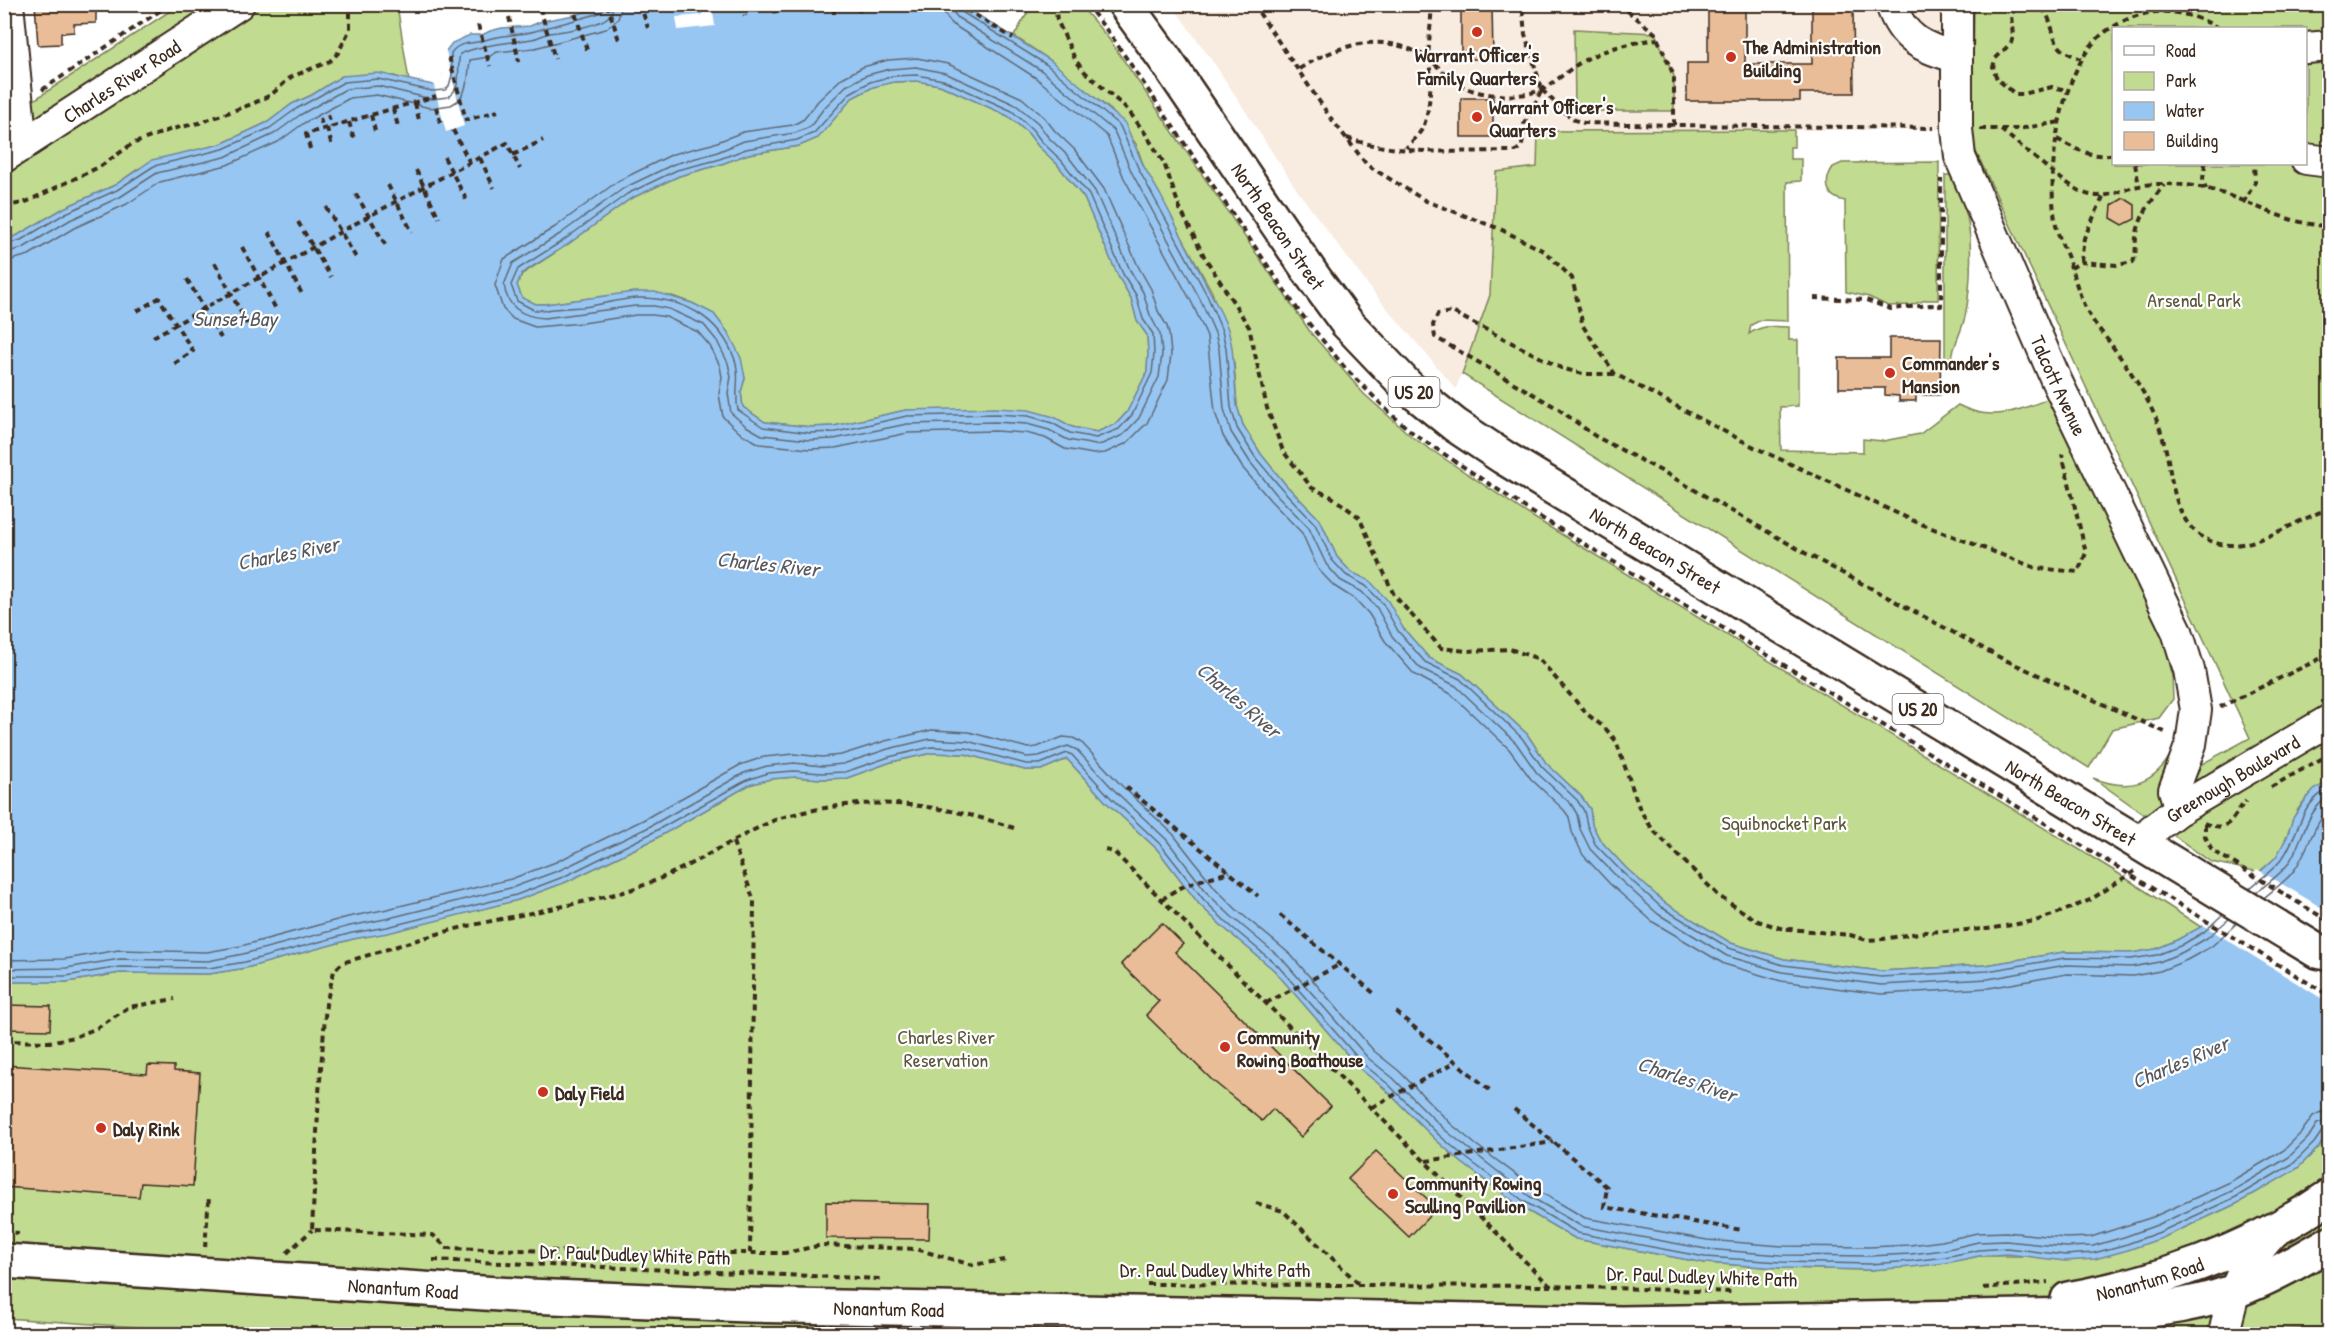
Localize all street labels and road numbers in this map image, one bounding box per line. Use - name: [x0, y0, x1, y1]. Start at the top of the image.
- street label: Charles River Road: [57, 32, 186, 129]
- street label: North Beacon Street: [1226, 157, 1332, 296]
- street label: Talcott Avenue: [2025, 331, 2094, 440]
- road number: US 20: [1388, 377, 1440, 407]
- street label: North Beacon Street: [1585, 500, 1727, 600]
- road number: US 20: [1892, 694, 1944, 724]
- street label: Greenough Boulevard: [2160, 728, 2304, 828]
- street label: North Beacon Street: [2001, 752, 2143, 852]
- street label: Dr. Paul Dudley White Path: [539, 1237, 731, 1271]
- street label: Nonantum Road: [2093, 1250, 2207, 1307]
- street label: Dr. Paul Dudley White Path: [1120, 1256, 1310, 1283]
- street label: Dr. Paul Dudley White Path: [1606, 1259, 1798, 1293]
- street label: Nonantum Road: [347, 1270, 459, 1305]
- street label: Nonantum Road: [833, 1293, 944, 1323]

